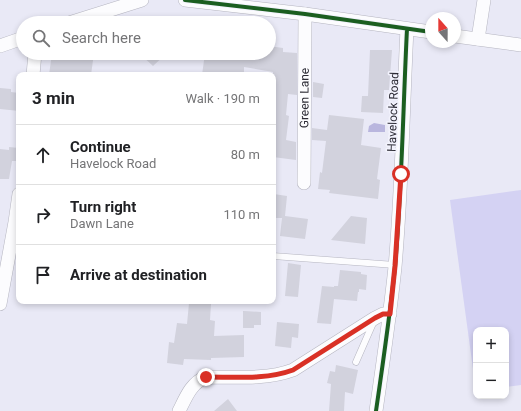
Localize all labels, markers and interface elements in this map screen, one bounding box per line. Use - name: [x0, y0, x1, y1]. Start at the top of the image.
- north arrow: [425, 12, 461, 48]
- search box: [16, 16, 276, 60]
- icon: search: [30, 27, 52, 49]
- text: Search here: [62, 29, 141, 47]
- street label: Green Lane: [297, 68, 312, 128]
- street label: Havelock Road: [385, 72, 401, 152]
- text: 3 min: [32, 88, 75, 108]
- text: Walk · 190 m: [185, 91, 260, 106]
- text: Continue: [70, 138, 131, 156]
- icon: ahead: [32, 144, 54, 166]
- text: 80 m: [231, 147, 260, 162]
- text: Havelock Road: [70, 156, 156, 171]
- route start: [392, 165, 410, 183]
- text: Turn right: [70, 198, 136, 216]
- icon: right: [32, 204, 54, 226]
- text: 110 m: [223, 207, 260, 222]
- text: Dawn Lane: [70, 216, 134, 231]
- icon: arrive: [32, 264, 54, 286]
- text: Arrive at destination: [70, 266, 207, 284]
- map controls: [473, 327, 509, 399]
- button: +: [473, 327, 509, 363]
- button: −: [473, 363, 509, 399]
- route end: [197, 368, 215, 386]

